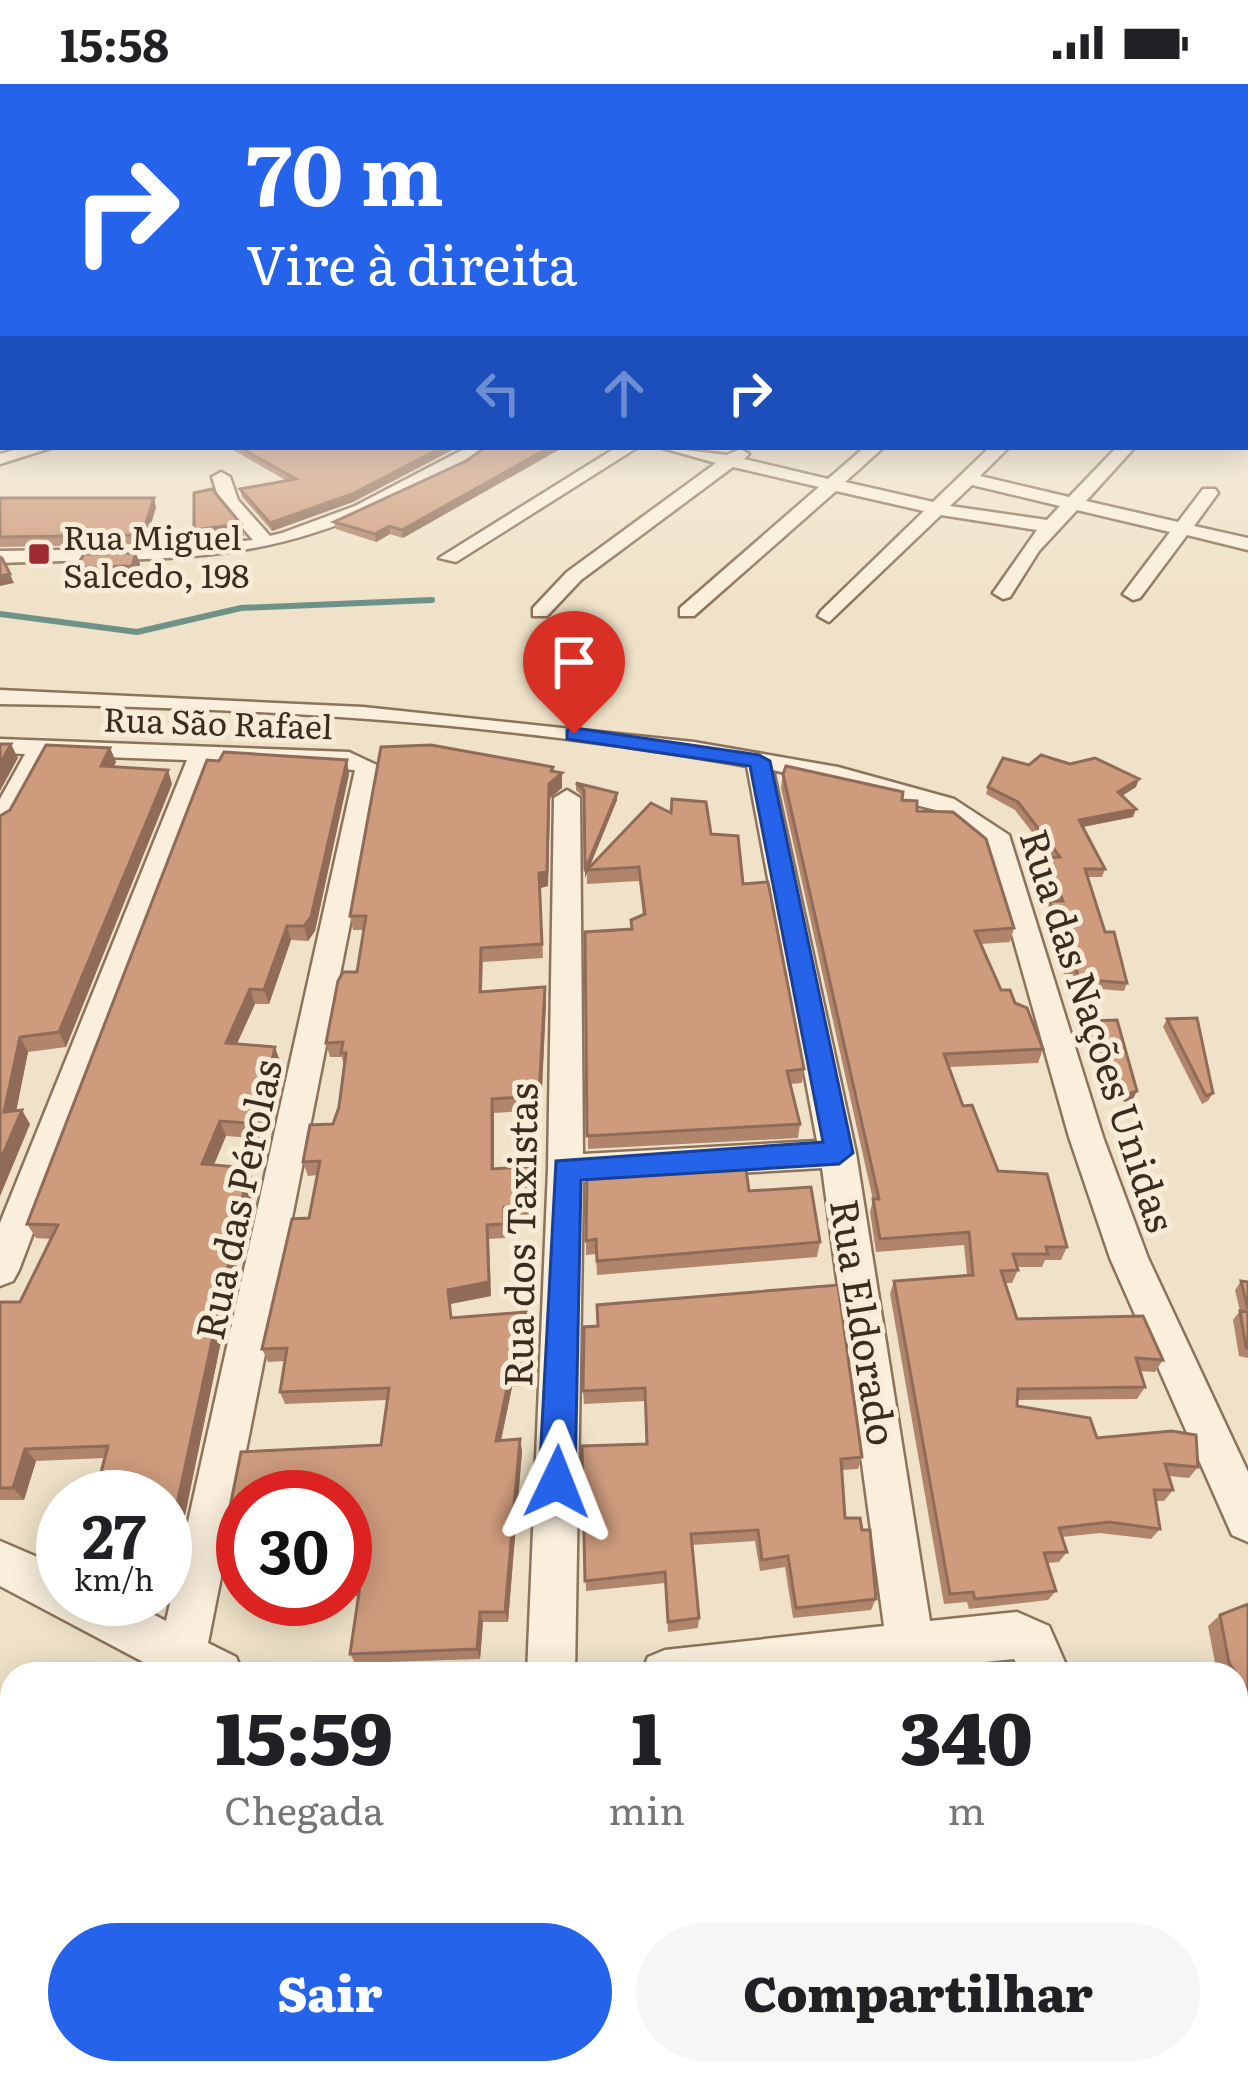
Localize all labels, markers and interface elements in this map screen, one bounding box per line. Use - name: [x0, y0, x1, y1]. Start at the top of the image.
- text: 15:58: [60, 9, 169, 76]
- text: 70 m: [246, 107, 444, 232]
- icon: right: [48, 132, 204, 288]
- text: Vire à direita: [246, 221, 578, 302]
- icon: left: [465, 360, 531, 426]
- icon: ahead: [591, 360, 657, 426]
- icon: right: [717, 360, 783, 426]
- place label: Rua Miguel Salcedo, 198: [63, 511, 250, 598]
- marker: Rua Miguel Salcedo, 198: [26, 541, 52, 567]
- pin: [523, 611, 625, 734]
- icon: arrive: [541, 629, 607, 695]
- street label: Rua São Rafael: [102, 693, 334, 749]
- street label: Rua das Nações Unidas: [1007, 821, 1193, 1239]
- street label: Rua das Pérolas: [178, 1054, 294, 1344]
- street label: Rua dos Taxistas: [486, 1082, 550, 1388]
- street label: Rua Eldorado: [818, 1195, 914, 1449]
- position arrow: [494, 1419, 620, 1545]
- speed limit sign: 30: [216, 1470, 372, 1626]
- text: 27: [82, 1488, 146, 1577]
- text: km/h: [74, 1556, 154, 1600]
- text: 15:59: [215, 1680, 393, 1787]
- text: 1: [632, 1680, 662, 1787]
- text: 340: [900, 1680, 1033, 1787]
- text: Chegada: [224, 1779, 384, 1837]
- text: min: [608, 1779, 685, 1837]
- text: m: [948, 1779, 985, 1837]
- button: Sair: [48, 1923, 612, 2061]
- button: Compartilhar: [636, 1923, 1200, 2061]

